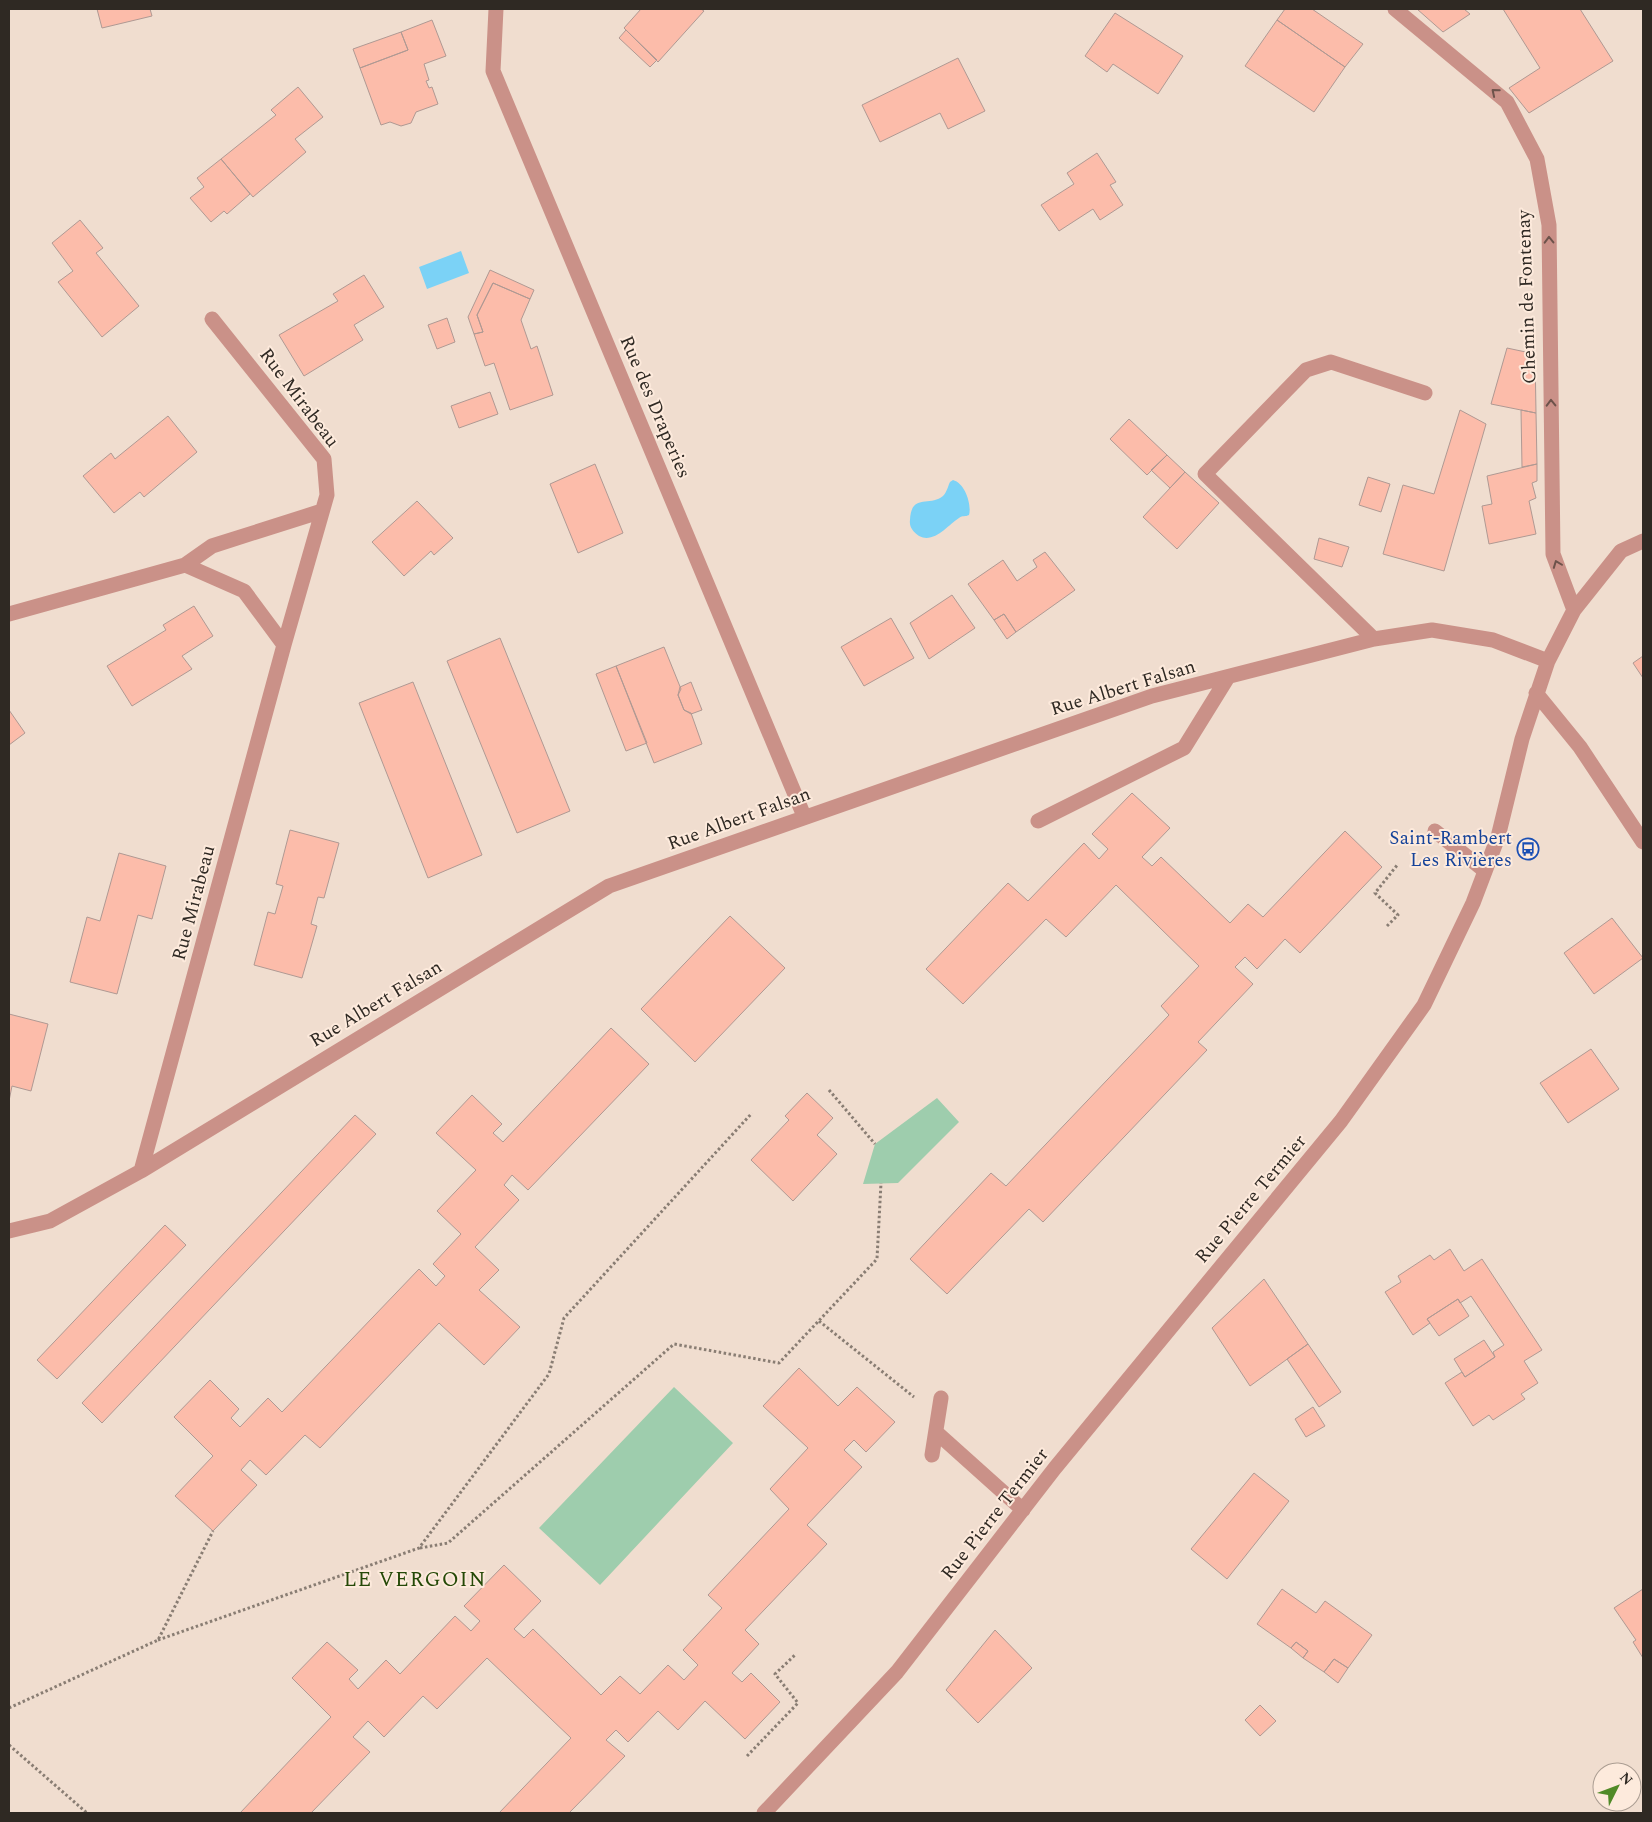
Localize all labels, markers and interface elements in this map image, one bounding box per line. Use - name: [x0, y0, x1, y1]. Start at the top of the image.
- one-way arrow: [1492, 89, 1501, 97]
- street label: Chemin de Fontenay: [1509, 209, 1545, 385]
- one-way arrow: [1544, 236, 1554, 244]
- street label: Rue des Draperies: [612, 331, 698, 483]
- street label: Rue Mirabeau: [252, 342, 346, 454]
- one-way arrow: [1546, 398, 1556, 406]
- one-way arrow: [1553, 561, 1563, 569]
- street label: Rue Albert Falsan: [1047, 652, 1199, 724]
- street label: Rue Albert Falsan: [663, 780, 815, 858]
- place label: Saint-Rambert Les Rivières: [1389, 824, 1512, 875]
- bus stop icon: Saint-Rambert Les Rivières: [1516, 837, 1540, 861]
- street label: Rue Mirabeau: [165, 842, 223, 964]
- street label: Rue Albert Falsan: [304, 953, 448, 1055]
- street label: Rue Pierre Termier: [1188, 1128, 1314, 1270]
- street label: Rue Pierre Termier: [934, 1441, 1056, 1586]
- district label: LE VERGOIN: [343, 1564, 487, 1596]
- north arrow: [1592, 1762, 1642, 1812]
- text: N: [1615, 1767, 1638, 1790]

